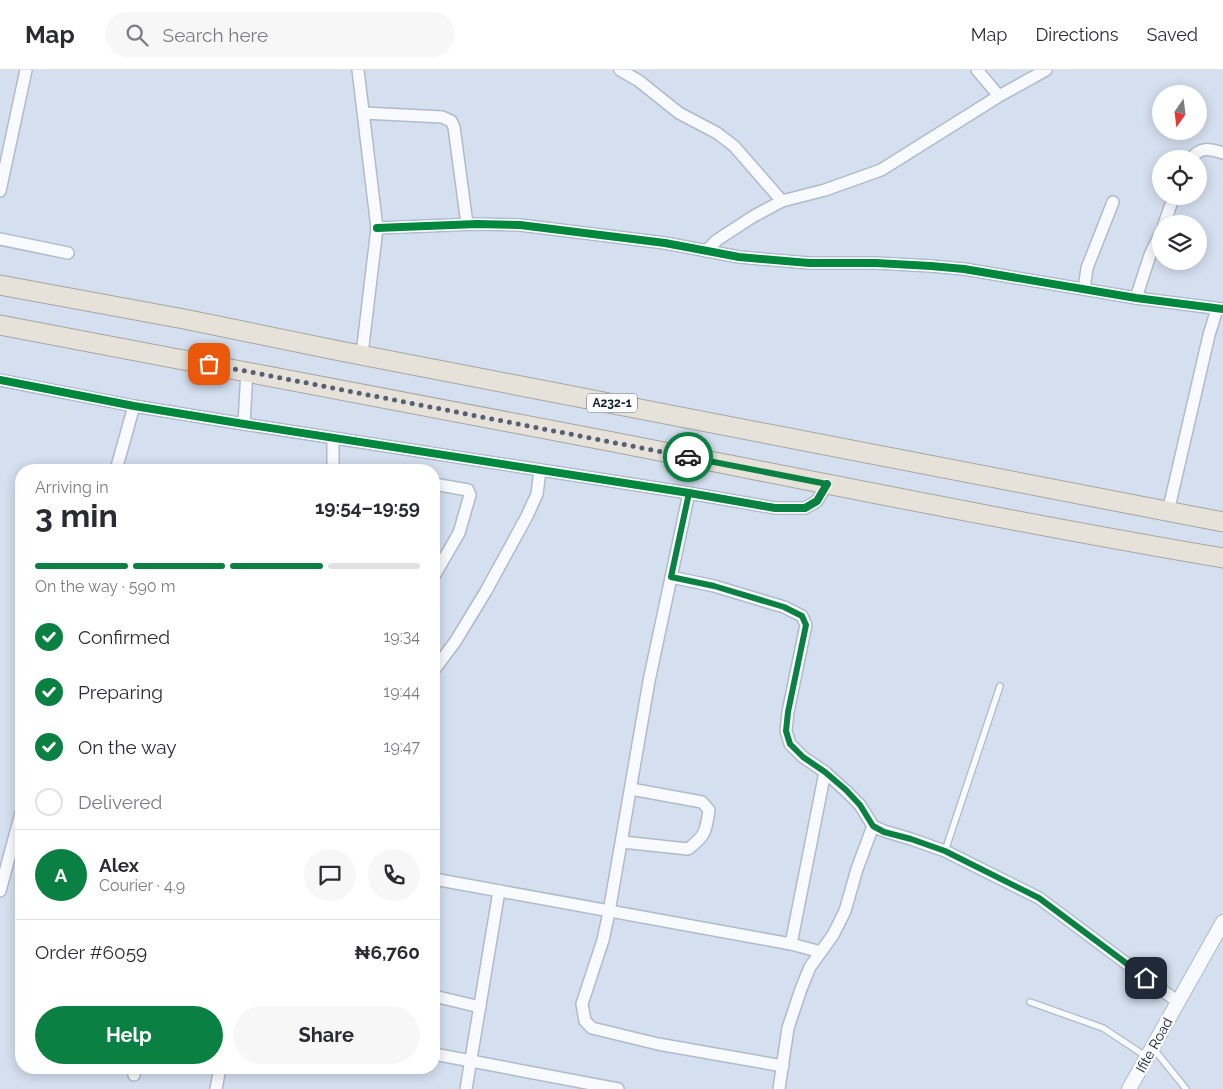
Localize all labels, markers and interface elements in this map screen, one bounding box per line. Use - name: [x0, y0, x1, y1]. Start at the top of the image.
- search box: [105, 12, 455, 57]
- text: Map: [25, 20, 75, 49]
- icon: search: [123, 21, 151, 49]
- text: Search here: [163, 24, 268, 46]
- text: Map: [971, 24, 1007, 45]
- text: Directions: [1035, 24, 1119, 45]
- text: Saved: [1147, 24, 1198, 45]
- north arrow: [1152, 85, 1208, 140]
- map controls: [1152, 85, 1207, 270]
- button: locate: [1152, 150, 1207, 205]
- button: layers: [1152, 215, 1207, 270]
- pin: [188, 343, 230, 385]
- icon: bag: [195, 350, 223, 378]
- road number: A232-1: [587, 393, 637, 412]
- courier: [663, 432, 713, 482]
- icon: car: [674, 443, 702, 471]
- text: Arriving in: [35, 478, 109, 497]
- text: 19:54–19:59: [315, 496, 420, 518]
- text: 3 min: [35, 497, 118, 534]
- text: On the way · 590 m: [35, 577, 175, 596]
- icon: check: [35, 623, 63, 651]
- text: Confirmed: [78, 626, 170, 648]
- text: 19:34: [383, 627, 420, 646]
- icon: check: [35, 678, 63, 706]
- text: Preparing: [78, 681, 163, 703]
- text: 19:44: [383, 682, 420, 701]
- icon: check: [35, 733, 63, 761]
- text: On the way: [78, 736, 177, 758]
- text: 19:47: [384, 737, 420, 756]
- text: Delivered: [78, 791, 162, 813]
- button: chat: [304, 849, 356, 901]
- button: phone: [368, 849, 420, 901]
- text: Alex: [99, 854, 139, 876]
- text: A: [55, 864, 67, 886]
- text: Courier · 4.9: [99, 876, 185, 895]
- text: Order #6059: [35, 941, 147, 963]
- text: ₦6,760: [354, 941, 420, 963]
- pin: [1125, 957, 1167, 999]
- icon: home: [1132, 964, 1160, 992]
- button: Help: [35, 1006, 223, 1064]
- button: Share: [233, 1006, 420, 1064]
- street label: Ifite Road: [1132, 1015, 1176, 1075]

